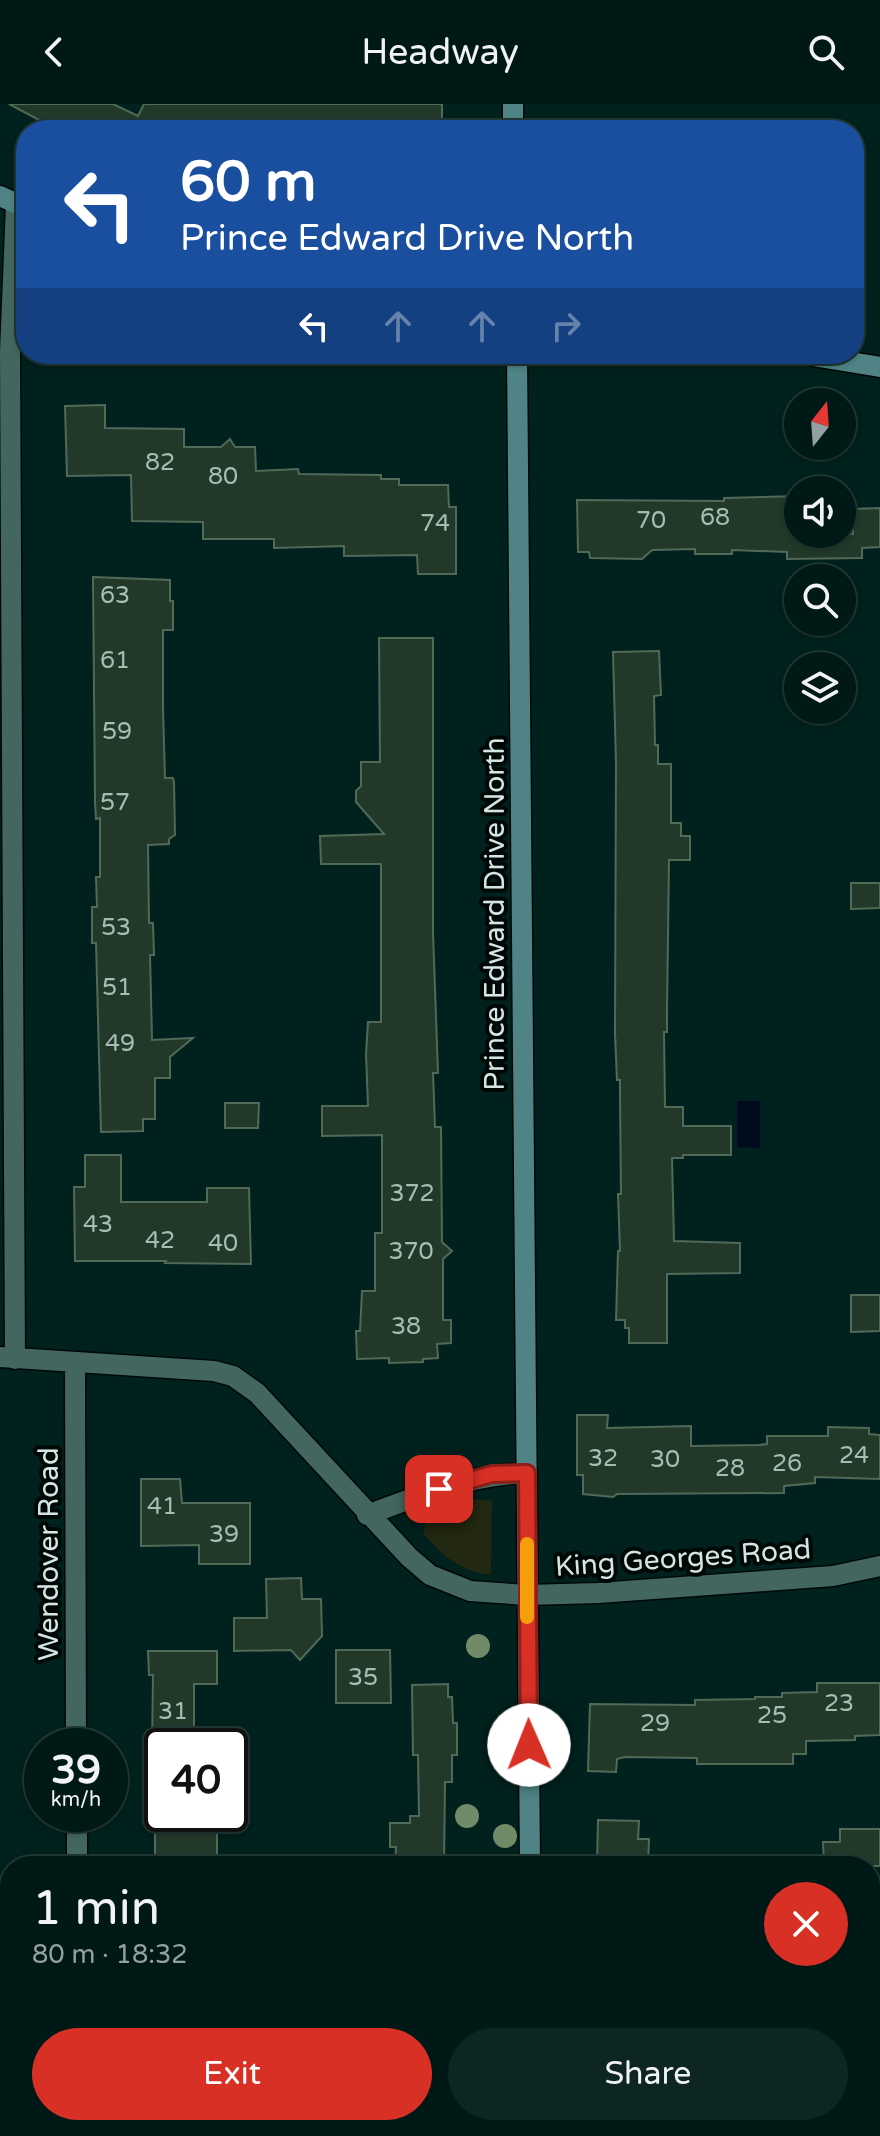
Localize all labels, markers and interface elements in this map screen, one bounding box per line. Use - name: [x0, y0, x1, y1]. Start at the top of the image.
- icon: back: [32, 30, 76, 74]
- icon: search: [804, 30, 848, 74]
- text: Headway: [361, 31, 519, 74]
- text: 60 m: [180, 149, 316, 216]
- icon: left: [48, 152, 152, 256]
- text: Prince Edward Drive North: [180, 217, 634, 260]
- icon: left: [292, 304, 336, 348]
- icon: ahead: [376, 304, 420, 348]
- icon: ahead: [460, 304, 504, 348]
- icon: right: [544, 304, 588, 348]
- north arrow: [784, 388, 856, 460]
- map controls: [784, 388, 856, 724]
- house number: 82: [145, 448, 175, 477]
- house number: 80: [208, 462, 238, 491]
- button: sound: [784, 476, 856, 548]
- house number: 68: [700, 503, 730, 532]
- house number: 70: [636, 506, 666, 535]
- house number: 74: [420, 509, 450, 538]
- button: search: [784, 564, 856, 636]
- house number: 63: [100, 581, 130, 610]
- house number: 61: [100, 646, 130, 675]
- button: layers: [784, 652, 856, 724]
- house number: 59: [102, 717, 132, 746]
- street label: Prince Edward Drive North: [478, 737, 512, 1091]
- house number: 57: [100, 788, 130, 817]
- house number: 53: [101, 913, 131, 942]
- house number: 51: [102, 973, 132, 1002]
- house number: 49: [105, 1029, 135, 1058]
- house number: 372: [389, 1179, 435, 1208]
- house number: 43: [83, 1210, 113, 1239]
- house number: 42: [145, 1226, 175, 1255]
- house number: 40: [208, 1229, 238, 1258]
- house number: 370: [388, 1237, 434, 1266]
- house number: 38: [391, 1312, 421, 1341]
- house number: 24: [839, 1441, 869, 1470]
- house number: 32: [588, 1444, 618, 1473]
- house number: 30: [650, 1445, 680, 1474]
- street label: Wendover Road: [32, 1447, 66, 1661]
- house number: 26: [772, 1449, 802, 1478]
- house number: 28: [715, 1454, 745, 1483]
- pin: [405, 1455, 473, 1523]
- icon: arrive: [417, 1467, 461, 1511]
- house number: 41: [147, 1492, 177, 1521]
- house number: 39: [209, 1520, 239, 1549]
- street label: King Georges Road: [554, 1532, 812, 1584]
- house number: 35: [348, 1663, 378, 1692]
- house number: 23: [824, 1689, 854, 1718]
- house number: 31: [158, 1697, 188, 1726]
- house number: 25: [757, 1701, 787, 1730]
- position arrow: [487, 1703, 571, 1787]
- house number: 29: [640, 1709, 670, 1738]
- speed limit sign: 40: [144, 1728, 248, 1832]
- text: 39: [51, 1746, 101, 1794]
- text: km/h: [51, 1788, 101, 1812]
- text: 1 min: [32, 1880, 160, 1938]
- button: close: [764, 1882, 848, 1966]
- text: 80 m · 18:32: [32, 1939, 188, 1970]
- button: Exit: [32, 2028, 432, 2120]
- button: Share: [448, 2028, 848, 2120]

